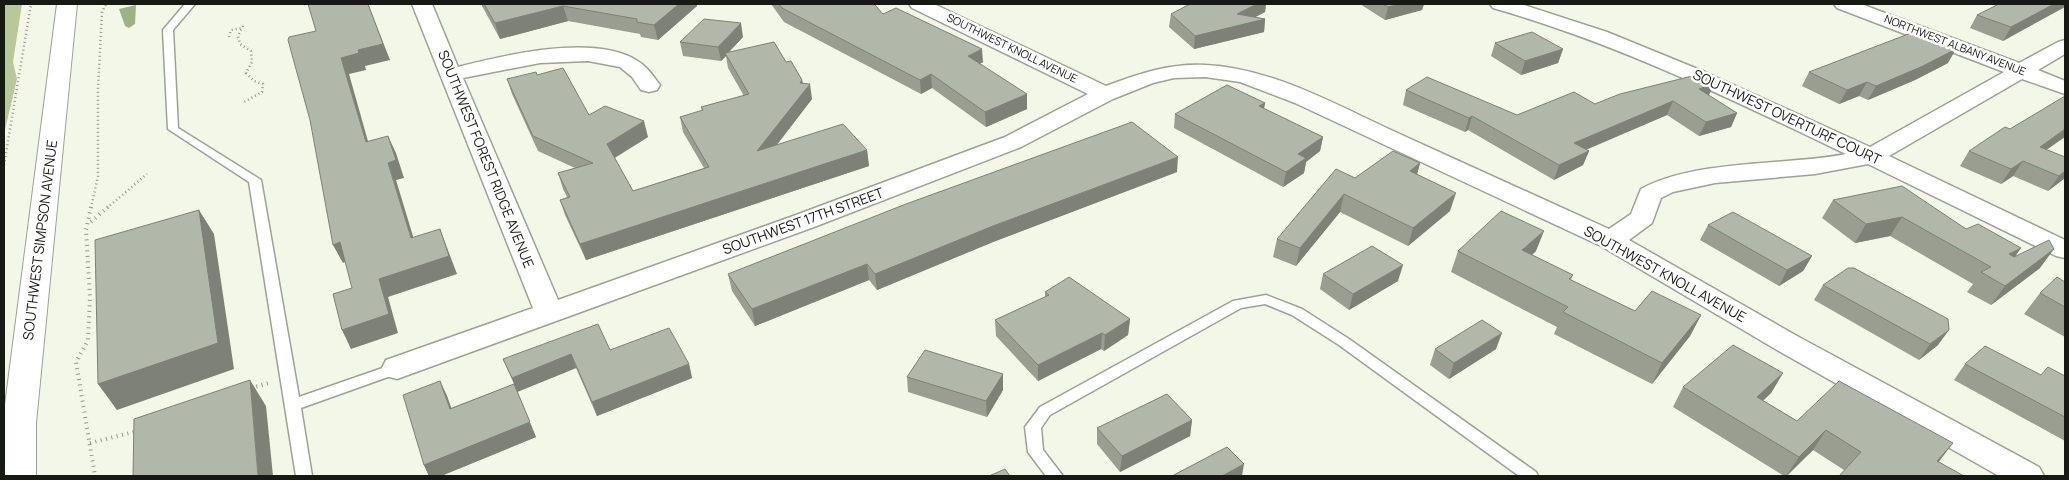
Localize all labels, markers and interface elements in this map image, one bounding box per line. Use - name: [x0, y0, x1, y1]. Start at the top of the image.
- street label: SOUTHWEST KNOLL AVENUE: [944, 9, 1080, 86]
- street label: NORTHWEST ALBANY AVENUE: [1882, 11, 2028, 78]
- street label: SOUTHWEST FOREST RIDGE AVENUE: [434, 47, 539, 271]
- street label: SOUTHWEST OVERTURF COURT: [1690, 64, 1885, 169]
- street label: SOUTHWEST SIMPSON AVENUE: [18, 139, 61, 341]
- street label: SOUTHWEST 17TH STREET: [720, 182, 887, 259]
- street label: SOUTHWEST KNOLL AVENUE: [1581, 221, 1750, 326]

